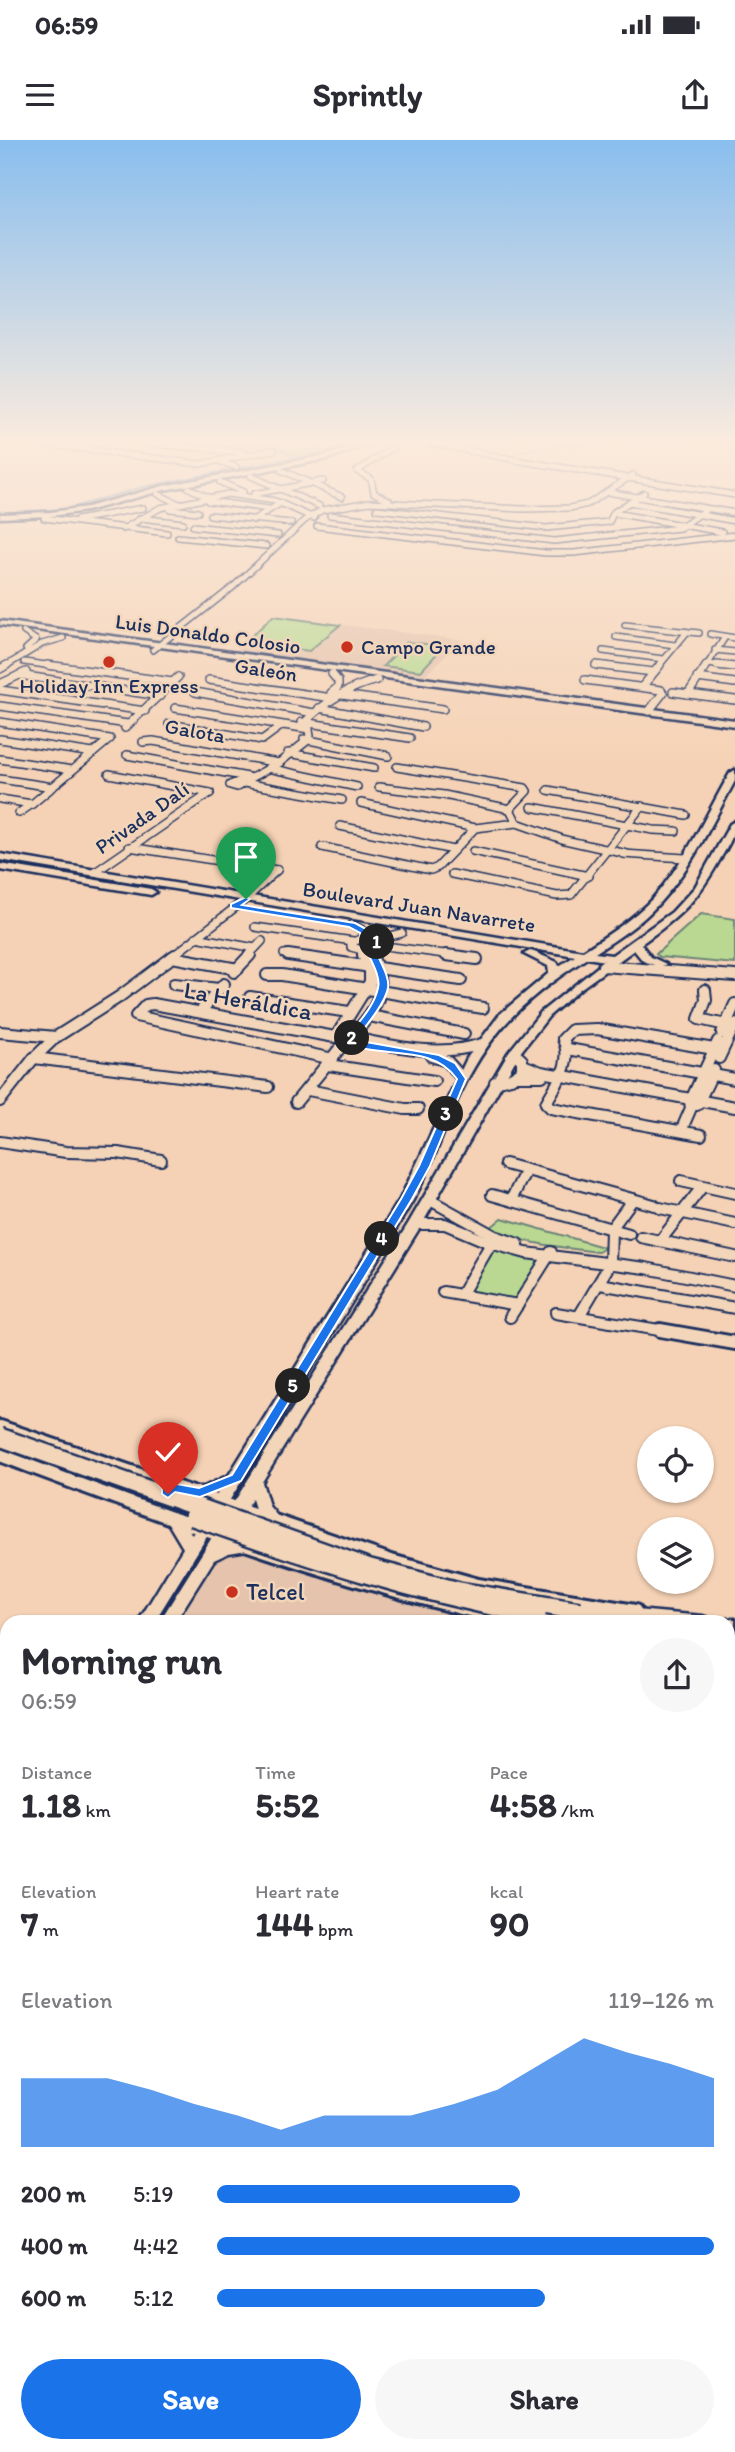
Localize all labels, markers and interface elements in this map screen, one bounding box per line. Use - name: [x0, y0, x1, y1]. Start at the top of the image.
- text: 06:59: [35, 9, 98, 41]
- icon: menu: [21, 76, 59, 114]
- text: Sprintly: [313, 76, 422, 114]
- icon: share: [676, 76, 714, 114]
- street label: Luis Donaldo Colosio: [114, 608, 302, 659]
- place label: Campo Grande: [361, 634, 496, 659]
- marker: Campo Grande: [339, 639, 355, 655]
- street label: Galeón: [233, 652, 299, 687]
- marker: Holiday Inn Express: [101, 654, 117, 670]
- place label: Holiday Inn Express: [19, 673, 199, 698]
- street label: Galota: [163, 713, 227, 748]
- street label: Privada Dalí: [90, 776, 194, 859]
- pin: [216, 827, 276, 899]
- icon: arrive: [227, 838, 265, 876]
- street label: Boulevard Juan Navarrete: [301, 876, 537, 937]
- pin: 1: [360, 924, 394, 960]
- text: 1: [372, 930, 381, 953]
- street label: La Heráldica: [182, 975, 315, 1026]
- pin: 2: [334, 1020, 370, 1056]
- text: 2: [347, 1026, 357, 1049]
- pin: 3: [428, 1096, 464, 1132]
- text: 3: [440, 1102, 451, 1125]
- pin: 4: [364, 1222, 400, 1256]
- text: 4: [376, 1227, 387, 1250]
- pin: 5: [276, 1368, 310, 1404]
- text: 5: [288, 1374, 297, 1397]
- pin: [138, 1422, 198, 1494]
- map controls: [637, 1426, 714, 1594]
- button: locate: [637, 1426, 714, 1503]
- icon: check: [149, 1433, 187, 1471]
- button: layers: [637, 1517, 714, 1594]
- place label: Telcel: [246, 1577, 305, 1606]
- marker: Telcel: [224, 1584, 240, 1600]
- text: Morning run: [21, 1638, 222, 1684]
- button: share: [640, 1638, 714, 1712]
- text: 06:59: [21, 1687, 77, 1715]
- text: Distance: [21, 1761, 92, 1784]
- text: Time: [255, 1761, 296, 1784]
- text: Pace: [490, 1761, 528, 1784]
- text: 1.18: [21, 1784, 81, 1826]
- text: 5:52: [255, 1784, 319, 1826]
- text: 4:58: [490, 1784, 557, 1826]
- text: km: [81, 1799, 111, 1822]
- text: /km: [557, 1799, 594, 1822]
- text: Elevation: [21, 1880, 97, 1903]
- text: Heart rate: [255, 1880, 339, 1903]
- text: kcal: [490, 1880, 523, 1903]
- text: 7: [21, 1903, 38, 1945]
- text: 144: [255, 1903, 314, 1945]
- text: 90: [490, 1903, 530, 1945]
- text: m: [38, 1918, 59, 1941]
- text: bpm: [314, 1918, 353, 1941]
- text: Elevation: [21, 1986, 112, 2014]
- text: 119–126 m: [608, 1986, 714, 2014]
- text: 200 m: [21, 2180, 86, 2208]
- text: 5:19: [133, 2180, 173, 2208]
- text: 400 m: [21, 2232, 88, 2260]
- text: 4:42: [133, 2232, 178, 2260]
- text: 600 m: [21, 2284, 86, 2312]
- text: 5:12: [133, 2284, 173, 2312]
- button: Save: [21, 2359, 361, 2439]
- button: Share: [375, 2359, 714, 2439]

